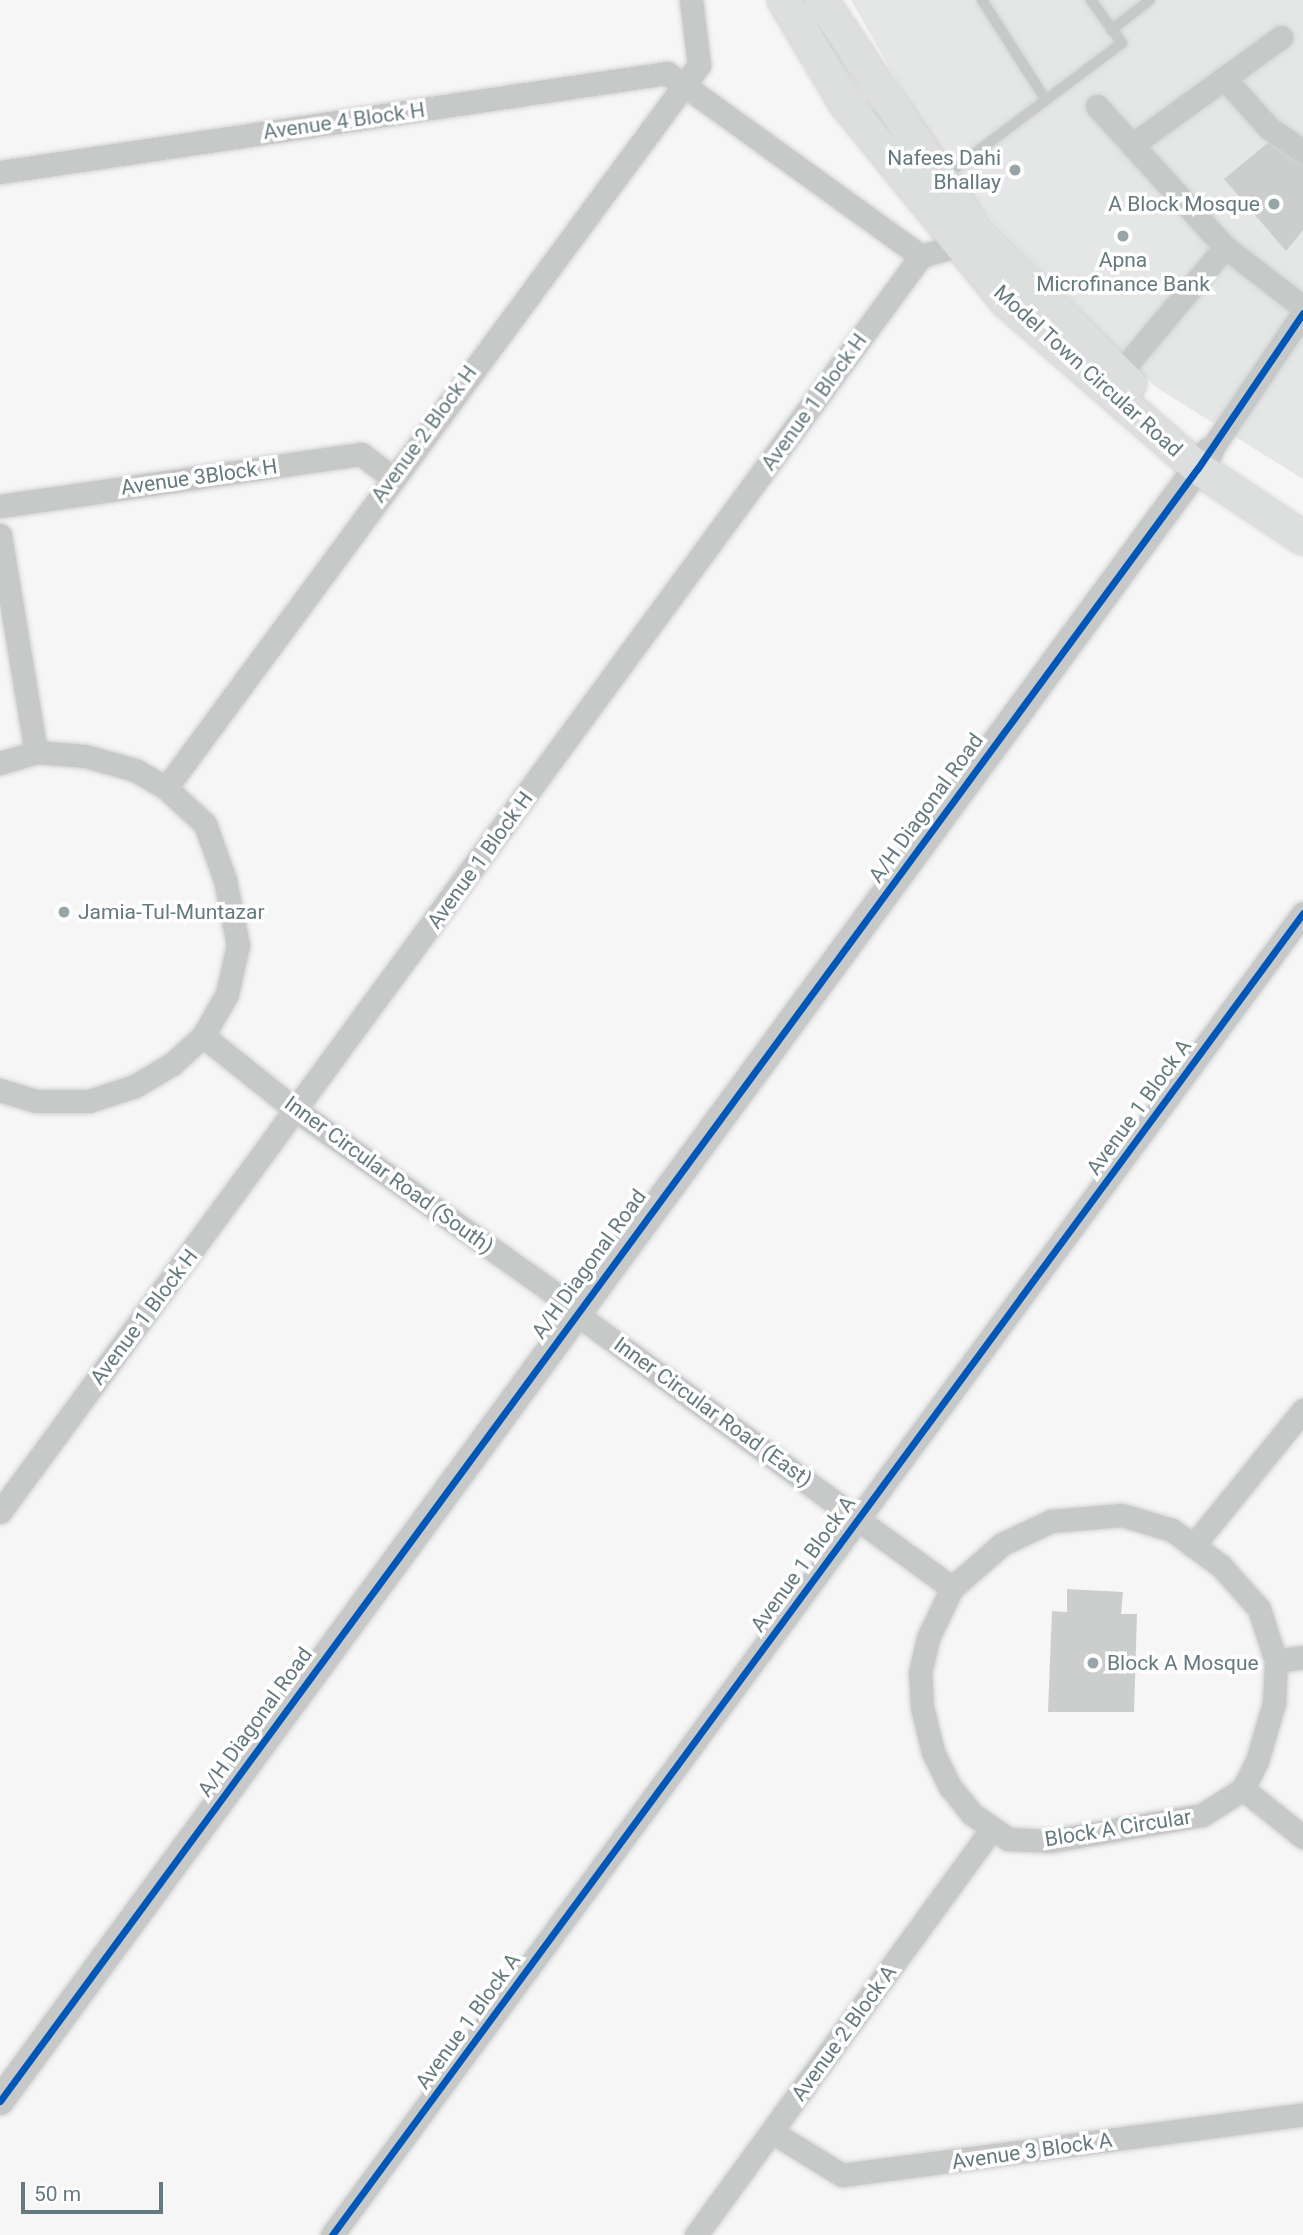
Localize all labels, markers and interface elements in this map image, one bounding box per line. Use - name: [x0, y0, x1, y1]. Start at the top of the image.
- street label: Avenue 4 Block H: [262, 97, 426, 145]
- place label: Nafees Dahi Bhallay: [887, 145, 1001, 195]
- marker: Nafees Dahi Bhallay: [1007, 162, 1023, 178]
- place label: A Block Mosque: [1108, 191, 1260, 217]
- marker: A Block Mosque: [1266, 196, 1282, 212]
- marker: Apna Microfinance Bank: [1115, 228, 1131, 244]
- place label: Apna Microfinance Bank: [1036, 247, 1210, 297]
- street label: Model Town Circular Road: [989, 280, 1187, 462]
- street label: Avenue 1 Block H: [756, 329, 872, 475]
- street label: Avenue 2 Block H: [366, 361, 482, 507]
- street label: Avenue 3Block H: [119, 454, 279, 500]
- street label: A/H Diagonal Road: [863, 729, 989, 887]
- street label: Avenue 1 Block H: [422, 787, 538, 933]
- place label: Jamia-Tul-Muntazar: [78, 899, 265, 925]
- marker: Jamia-Tul-Muntazar: [56, 904, 72, 920]
- street label: Avenue 1 Block A: [1081, 1034, 1197, 1180]
- street label: Inner Circular Road (South): [280, 1091, 498, 1259]
- street label: A/H Diagonal Road: [526, 1185, 652, 1343]
- street label: Avenue 1 Block H: [85, 1244, 203, 1390]
- street label: Inner Circular Road (East): [609, 1332, 817, 1492]
- street label: Avenue 1 Block A: [745, 1491, 861, 1637]
- street label: A/H Diagonal Road: [192, 1643, 318, 1801]
- place label: Block A Mosque: [1107, 1650, 1259, 1676]
- marker: Block A Mosque: [1085, 1655, 1101, 1671]
- street label: Block A Circular: [1043, 1804, 1193, 1852]
- street label: Avenue 1 Block A: [410, 1948, 526, 2094]
- street label: Avenue 2 Block A: [786, 1960, 902, 2106]
- street label: Avenue 3 Block A: [950, 2127, 1114, 2175]
- scale bar: [24, 2168, 166, 2212]
- text: 50 m: [34, 2182, 81, 2206]

